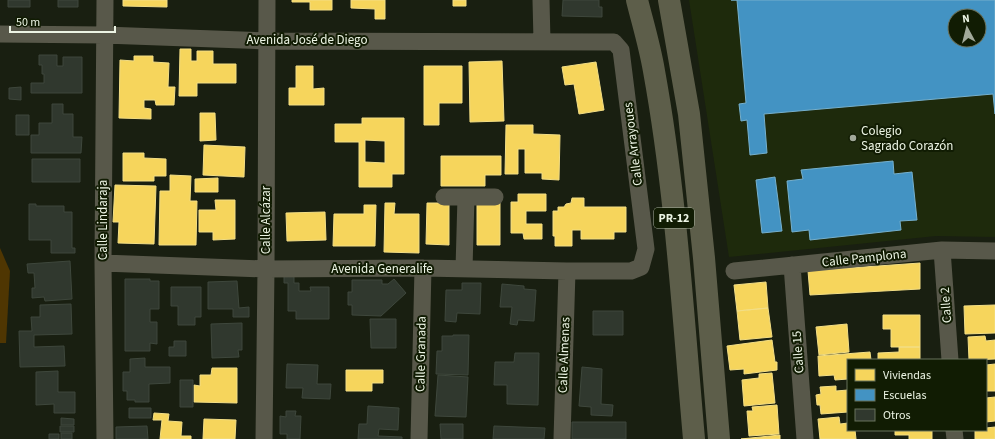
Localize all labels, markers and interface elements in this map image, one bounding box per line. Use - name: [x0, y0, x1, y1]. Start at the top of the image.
- scale bar: [10, 8, 115, 34]
- north arrow: [947, 8, 987, 48]
- text: N: [961, 11, 970, 26]
- text: 50 m: [16, 14, 40, 31]
- street label: Avenida José de Diego: [246, 31, 368, 49]
- street label: Calle Arrayoues: [619, 101, 647, 187]
- place label: Colegio Sagrado Corazón: [861, 122, 953, 155]
- marker: Colegio Sagrado Corazón: [848, 133, 858, 143]
- street label: Calle Lindaraja: [94, 180, 112, 260]
- street label: Calle Alcázar: [257, 185, 275, 254]
- road number: PR-12: [654, 208, 694, 228]
- street label: Calle Pamplona: [821, 245, 907, 271]
- street label: Avenida Generalife: [331, 260, 433, 278]
- street label: Calle 2: [936, 286, 956, 324]
- street label: Calle Granada: [411, 316, 431, 392]
- street label: Calle Almenas: [554, 316, 574, 393]
- street label: Calle 15: [788, 330, 808, 374]
- legend: [847, 359, 987, 431]
- text: Viviendas: [883, 367, 931, 384]
- text: Escuelas: [883, 387, 926, 404]
- text: Otros: [883, 407, 911, 424]

